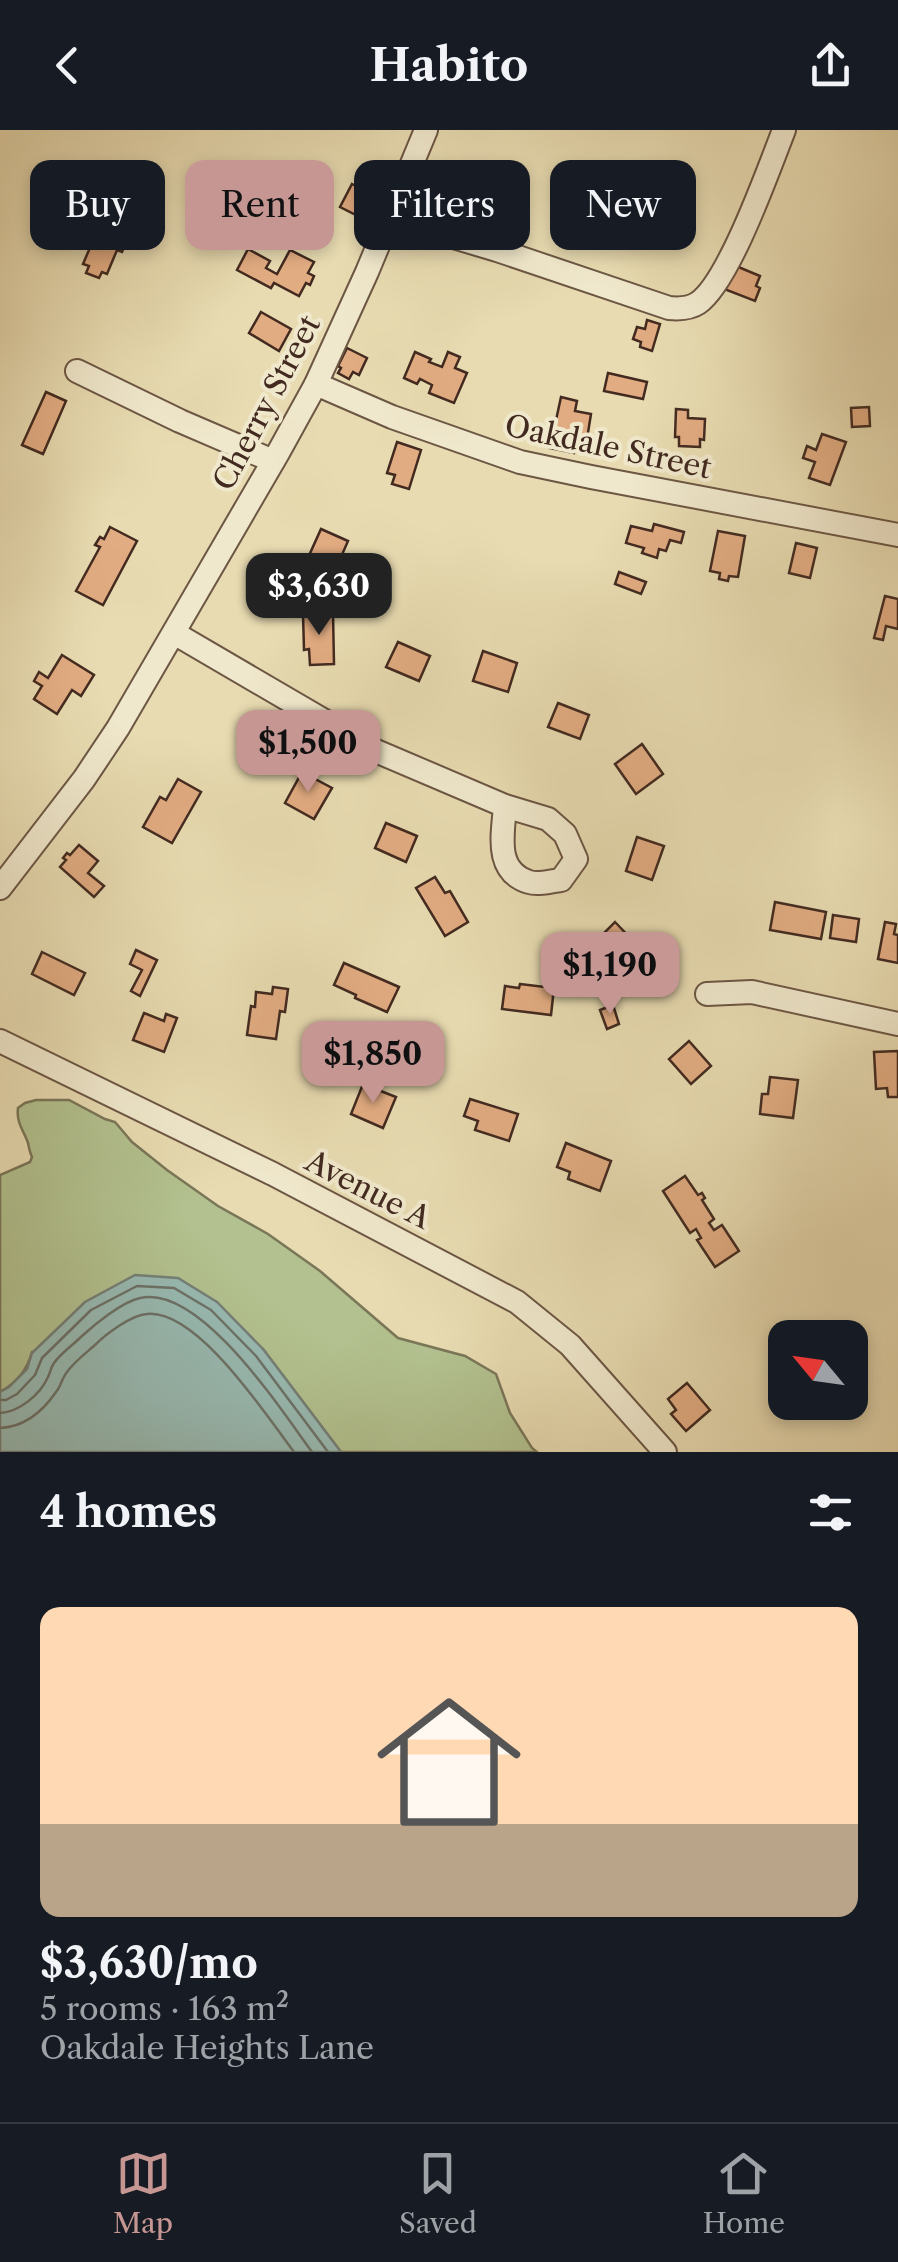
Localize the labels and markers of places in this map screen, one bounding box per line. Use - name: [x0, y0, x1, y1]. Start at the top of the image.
- pin: $3,630: [238, 553, 400, 638]
- pin: $1,500: [227, 710, 389, 795]
- pin: $1,190: [529, 932, 691, 1017]
- pin: $1,850: [292, 1021, 454, 1106]

